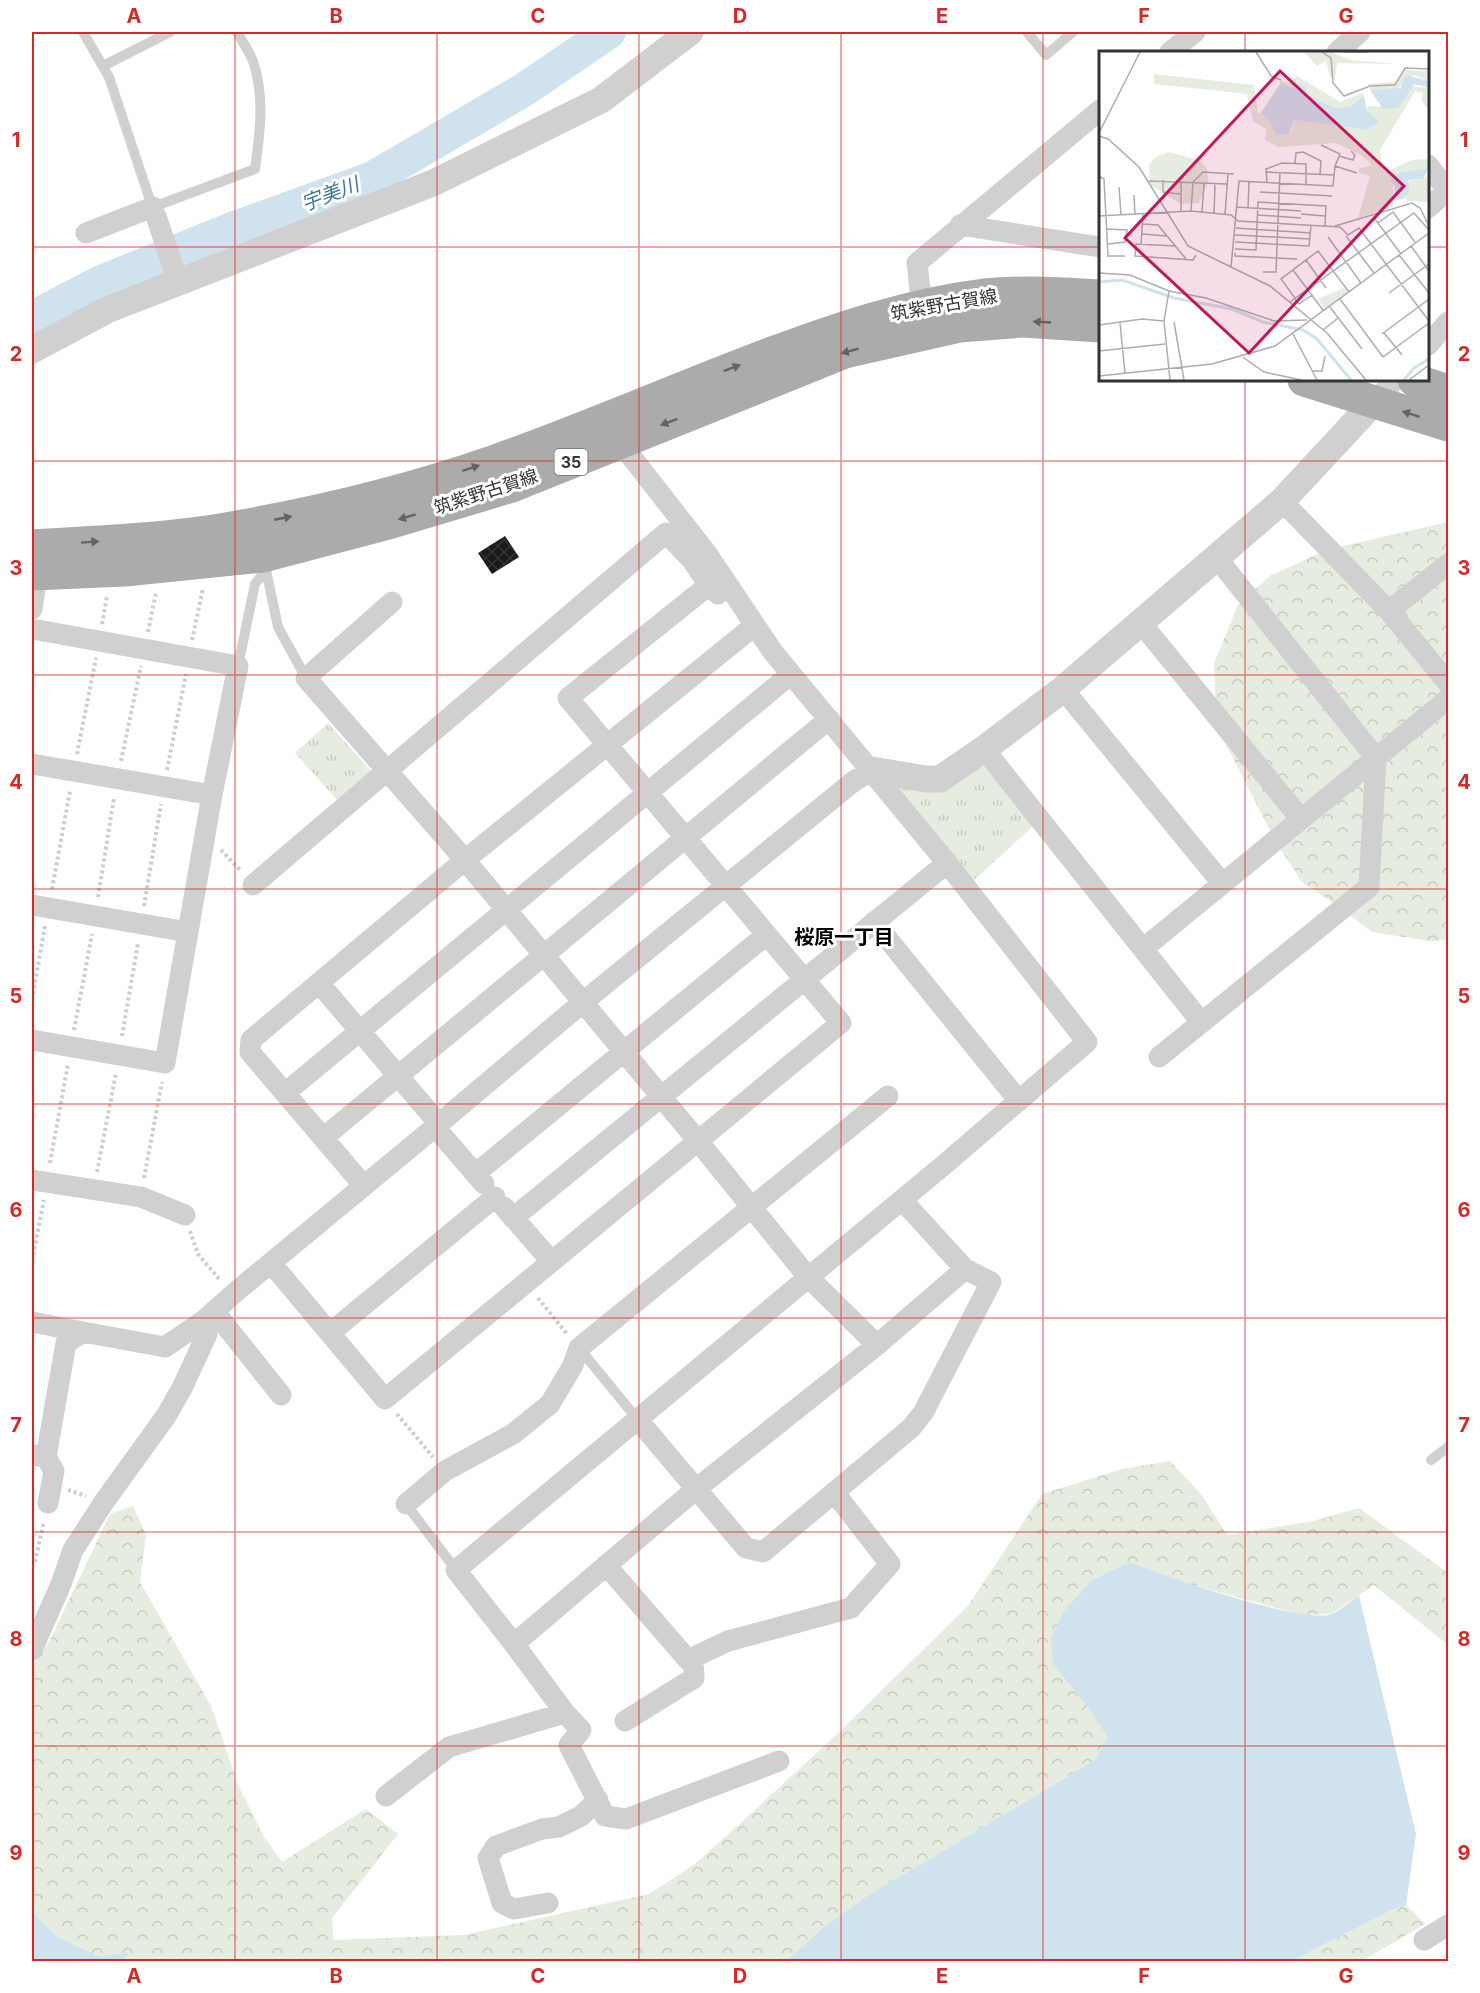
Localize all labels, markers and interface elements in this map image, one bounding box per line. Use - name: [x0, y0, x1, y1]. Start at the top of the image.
- text: A: [127, 4, 142, 28]
- text: B: [329, 4, 343, 28]
- text: C: [531, 4, 545, 28]
- text: D: [733, 4, 747, 28]
- text: E: [936, 4, 948, 28]
- text: F: [1138, 4, 1150, 28]
- text: G: [1338, 4, 1354, 28]
- inset map: [1099, 51, 1429, 381]
- text: 1: [12, 128, 20, 152]
- text: 1: [1460, 128, 1468, 152]
- water label: 宇美川: [298, 171, 364, 216]
- street label: 筑紫野古賀線: [889, 285, 999, 324]
- one-way arrow: [1033, 318, 1052, 327]
- text: 2: [10, 342, 22, 366]
- text: 2: [1458, 342, 1470, 366]
- one-way arrow: [841, 347, 859, 357]
- one-way arrow: [723, 363, 741, 372]
- one-way arrow: [1402, 409, 1420, 418]
- one-way arrow: [660, 418, 678, 427]
- road number: 35: [554, 449, 588, 475]
- one-way arrow: [462, 463, 480, 472]
- street label: 筑紫野古賀線: [431, 465, 540, 518]
- one-way arrow: [274, 513, 293, 522]
- one-way arrow: [398, 513, 416, 522]
- one-way arrow: [80, 537, 99, 547]
- text: 3: [10, 556, 22, 580]
- text: 3: [1458, 556, 1470, 580]
- text: 4: [9, 770, 23, 794]
- text: 4: [1457, 770, 1471, 794]
- district label: 桜原一丁目: [794, 925, 894, 949]
- text: 5: [10, 984, 22, 1008]
- text: 5: [1458, 984, 1470, 1008]
- text: 6: [10, 1198, 23, 1222]
- text: 6: [1458, 1198, 1471, 1222]
- text: 7: [10, 1413, 22, 1437]
- text: 7: [1458, 1413, 1470, 1437]
- text: 8: [9, 1627, 23, 1651]
- text: 8: [1457, 1627, 1471, 1651]
- text: 9: [10, 1841, 23, 1865]
- text: 9: [1458, 1841, 1471, 1865]
- text: A: [127, 1964, 142, 1988]
- text: B: [329, 1964, 343, 1988]
- text: C: [531, 1964, 545, 1988]
- text: D: [733, 1964, 747, 1988]
- text: E: [936, 1964, 948, 1988]
- text: F: [1138, 1964, 1150, 1988]
- text: G: [1338, 1964, 1354, 1988]

